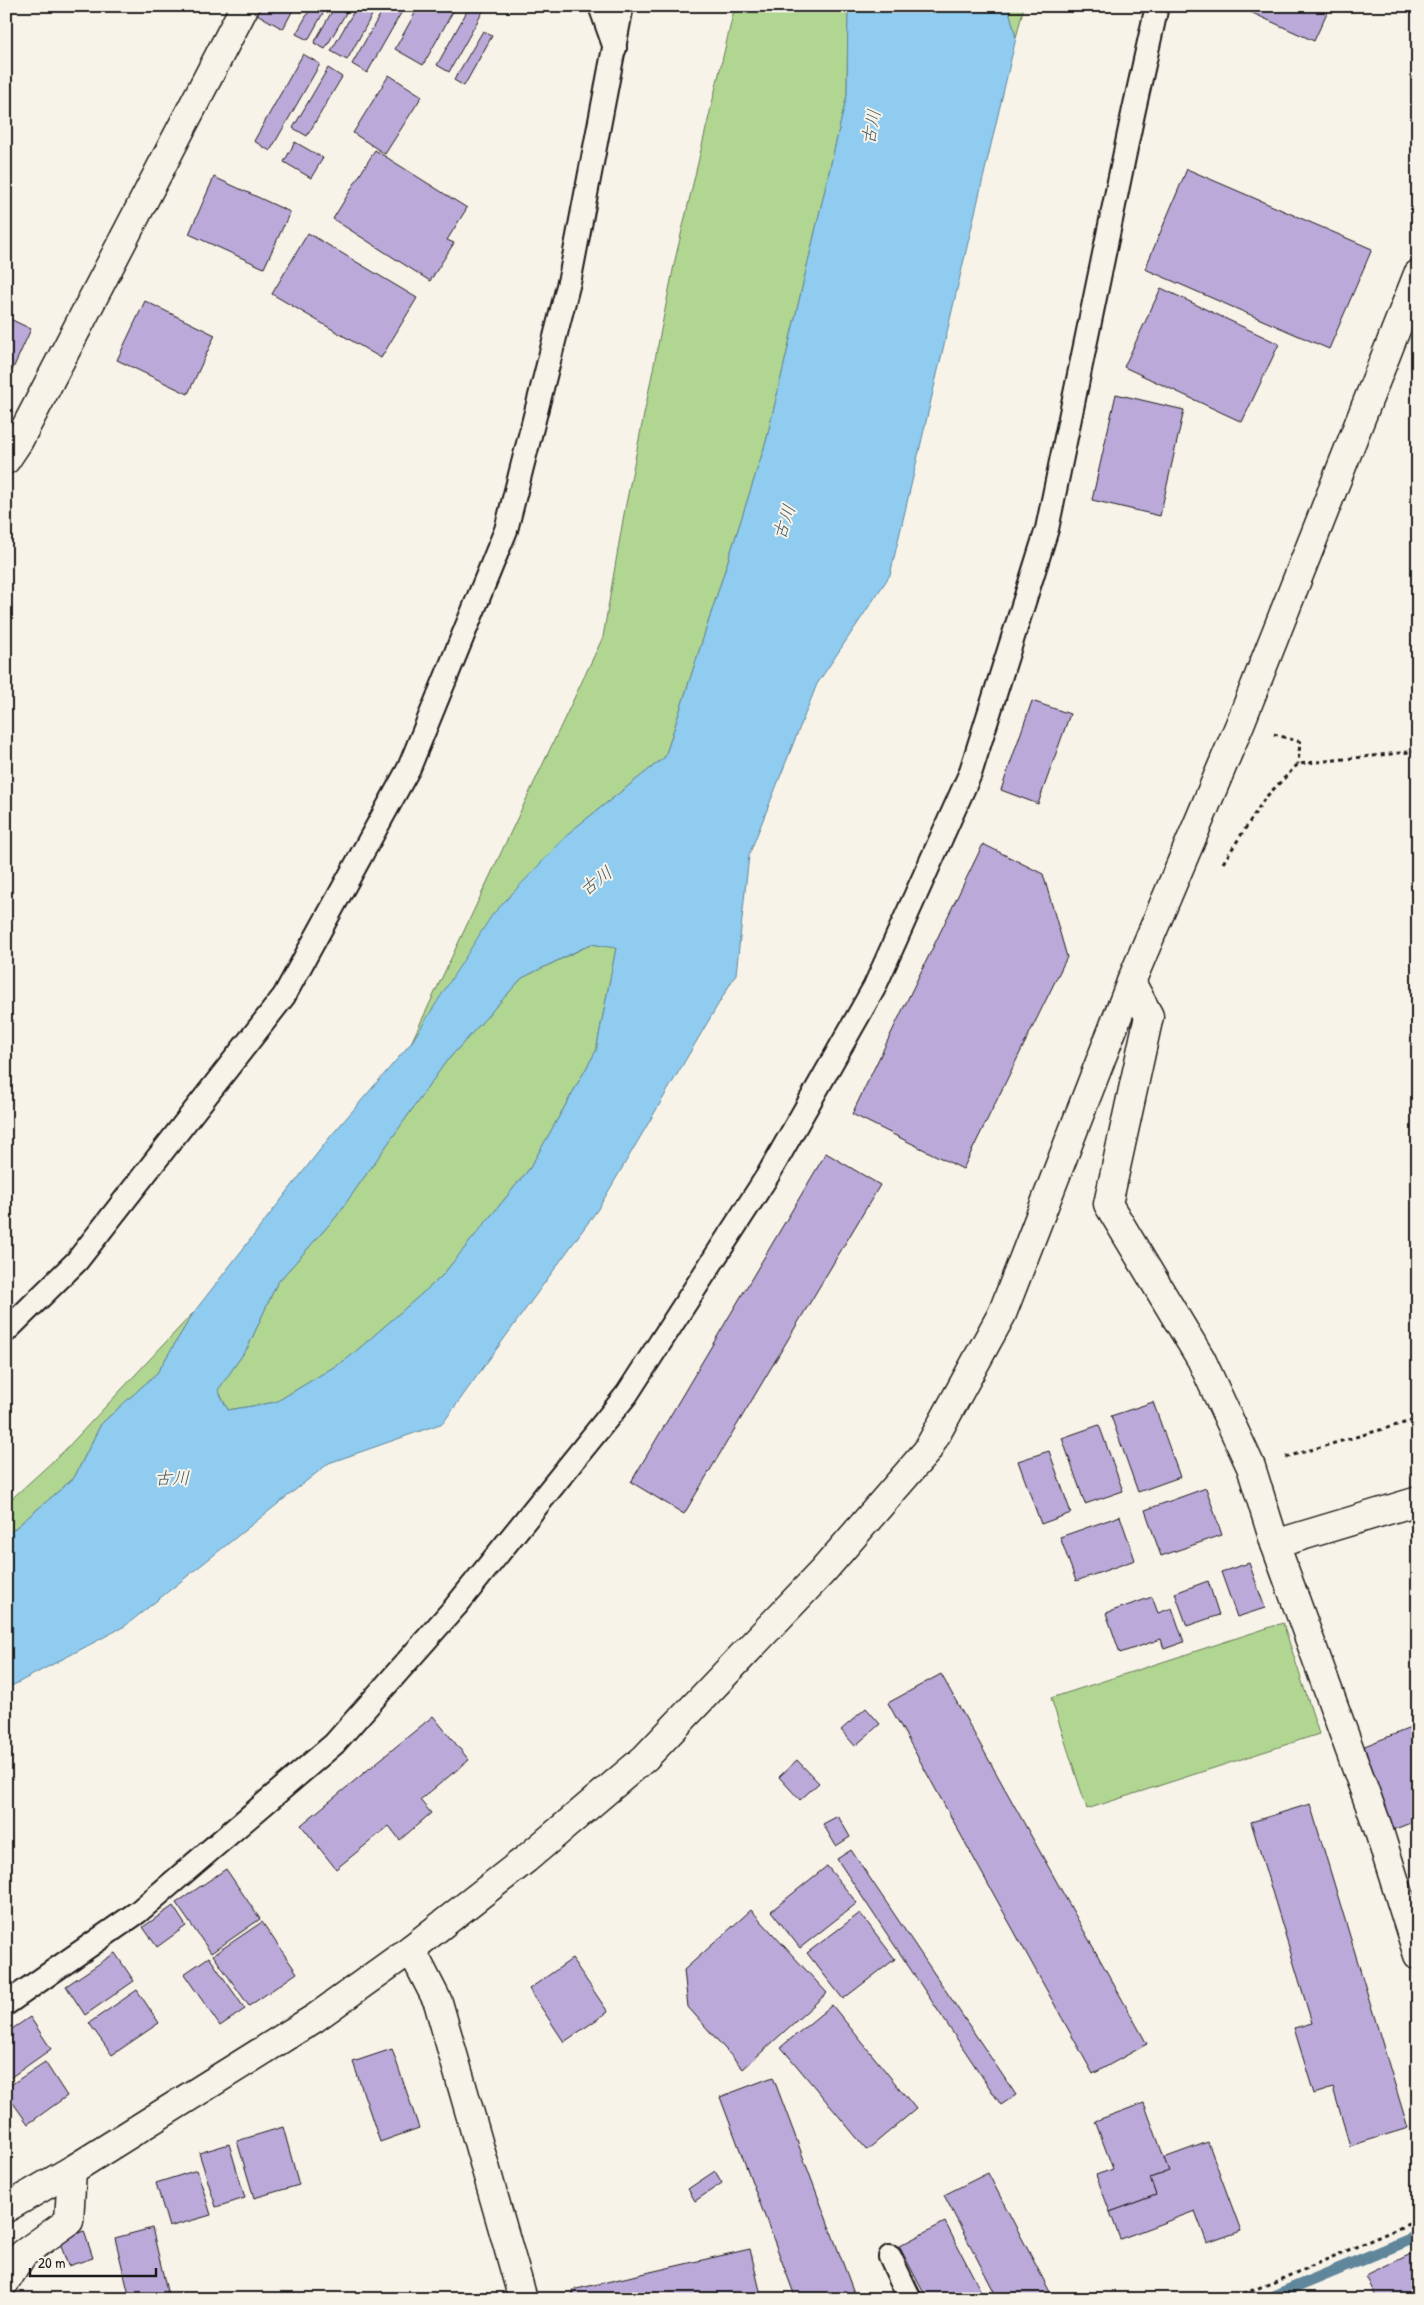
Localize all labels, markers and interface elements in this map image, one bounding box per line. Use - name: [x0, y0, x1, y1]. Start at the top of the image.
- water label: 古川: [855, 107, 886, 147]
- water label: 古川: [766, 501, 801, 543]
- water label: 古川: [574, 860, 618, 901]
- water label: 古川: [154, 1465, 190, 1490]
- scale bar: [30, 2245, 156, 2277]
- text: 20 m: [38, 2252, 65, 2273]

